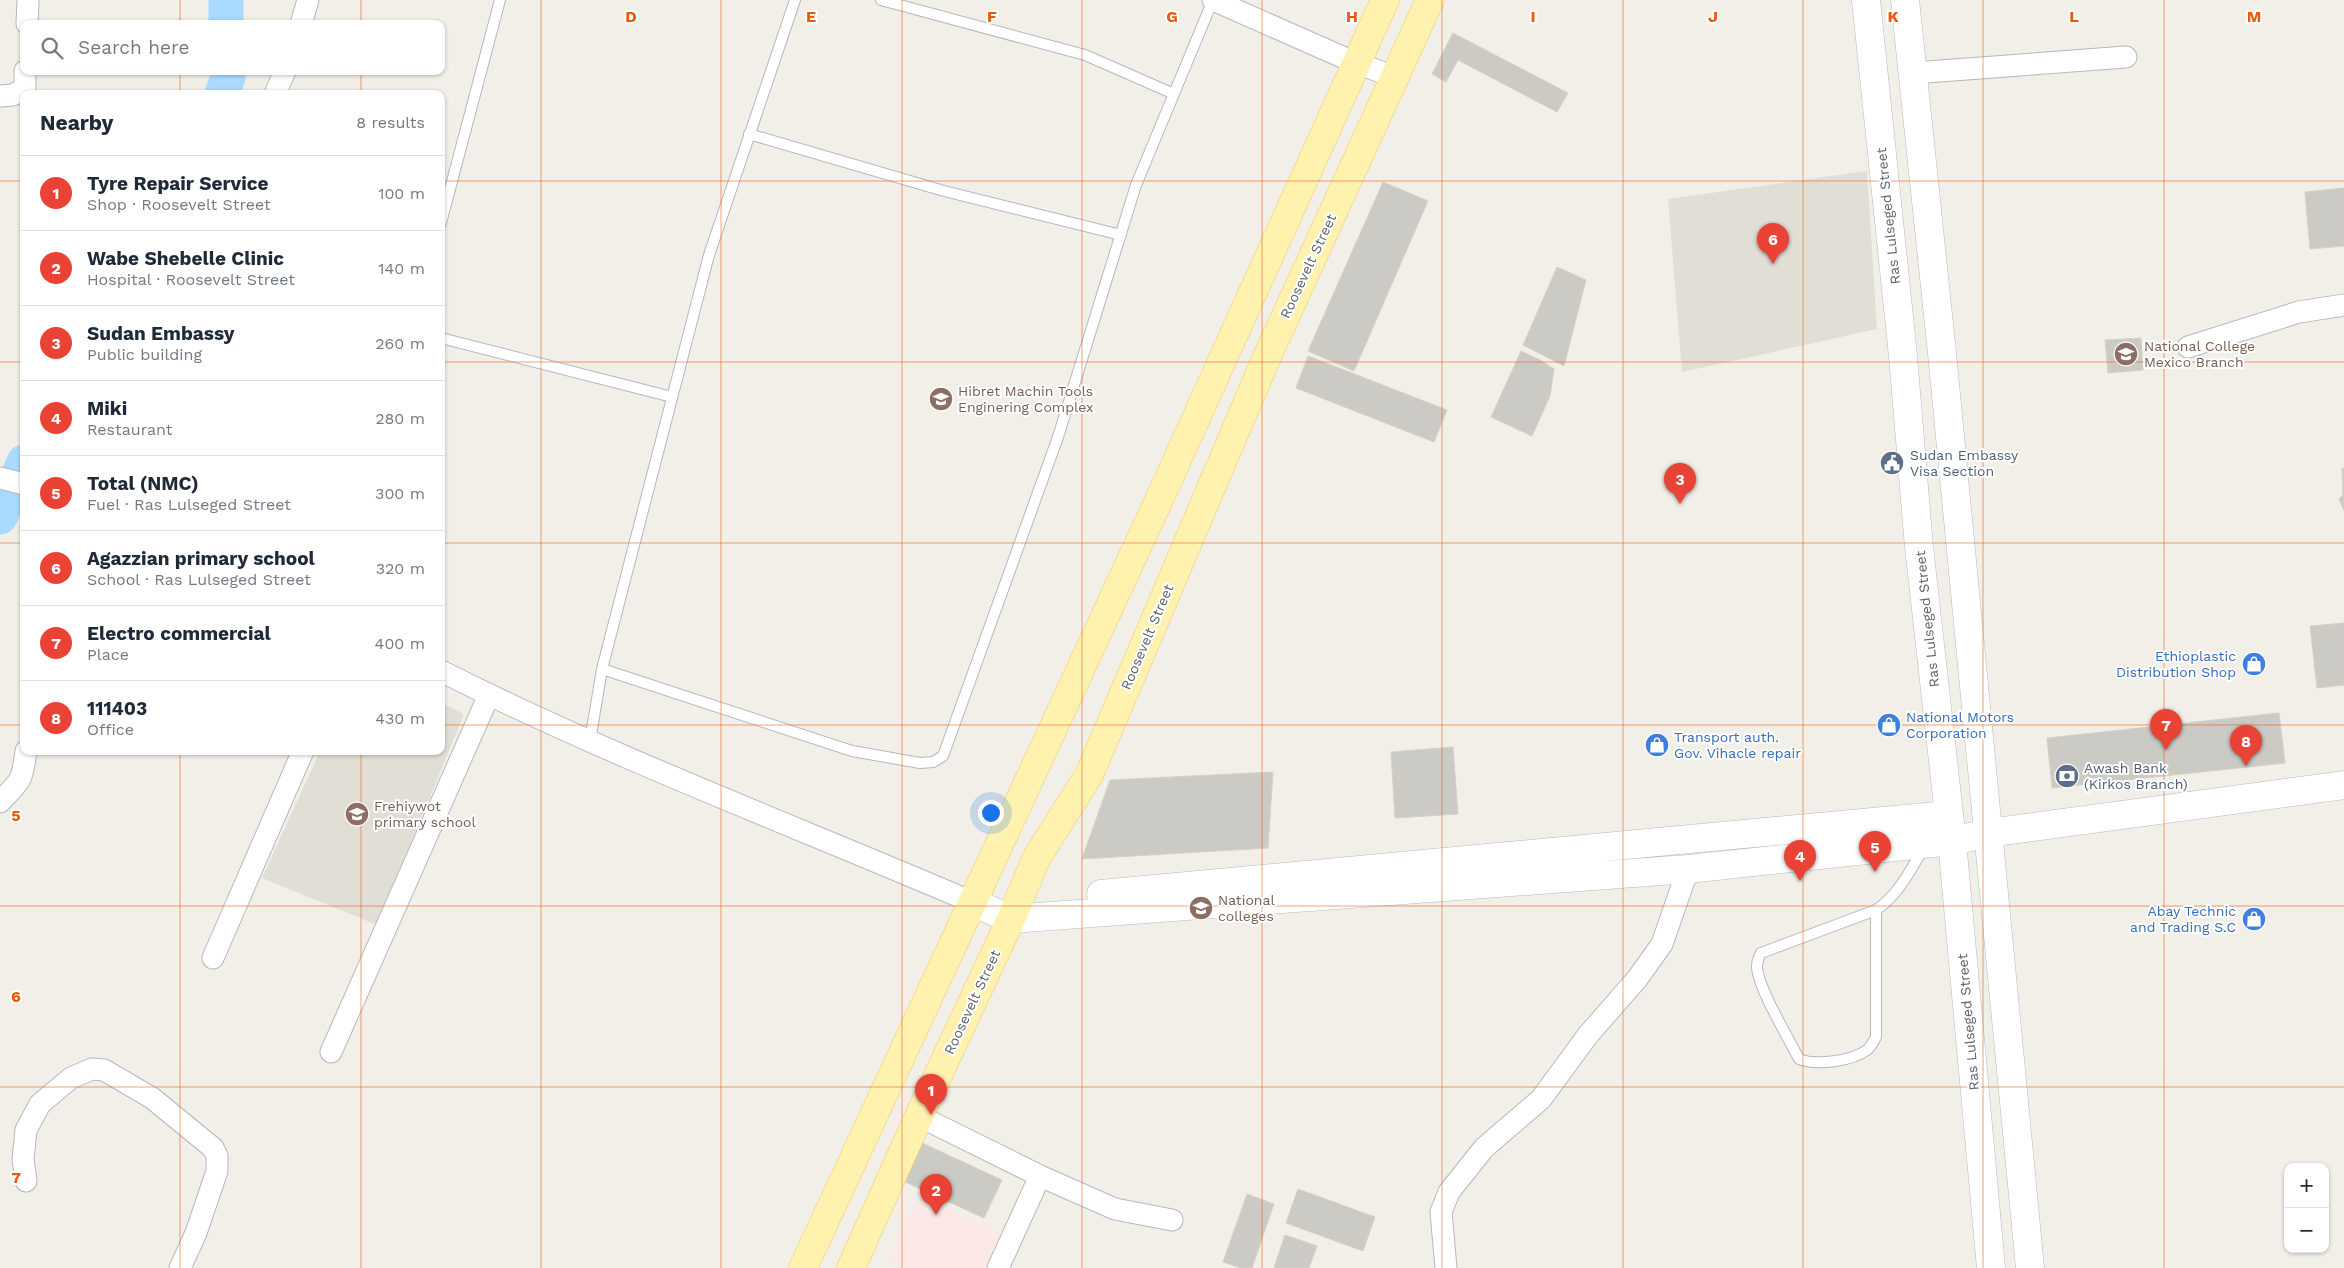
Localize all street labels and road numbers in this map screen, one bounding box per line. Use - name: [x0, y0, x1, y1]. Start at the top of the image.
- street label: Ras Lulseged Street: [1873, 147, 1903, 285]
- street label: Roosevelt Street: [1277, 211, 1339, 321]
- street label: Ras Lulseged Street: [1912, 550, 1942, 688]
- street label: Roosevelt Street: [1118, 582, 1177, 692]
- street label: Roosevelt Street: [941, 947, 1003, 1057]
- street label: Ras Lulseged Street: [1954, 953, 1982, 1091]

